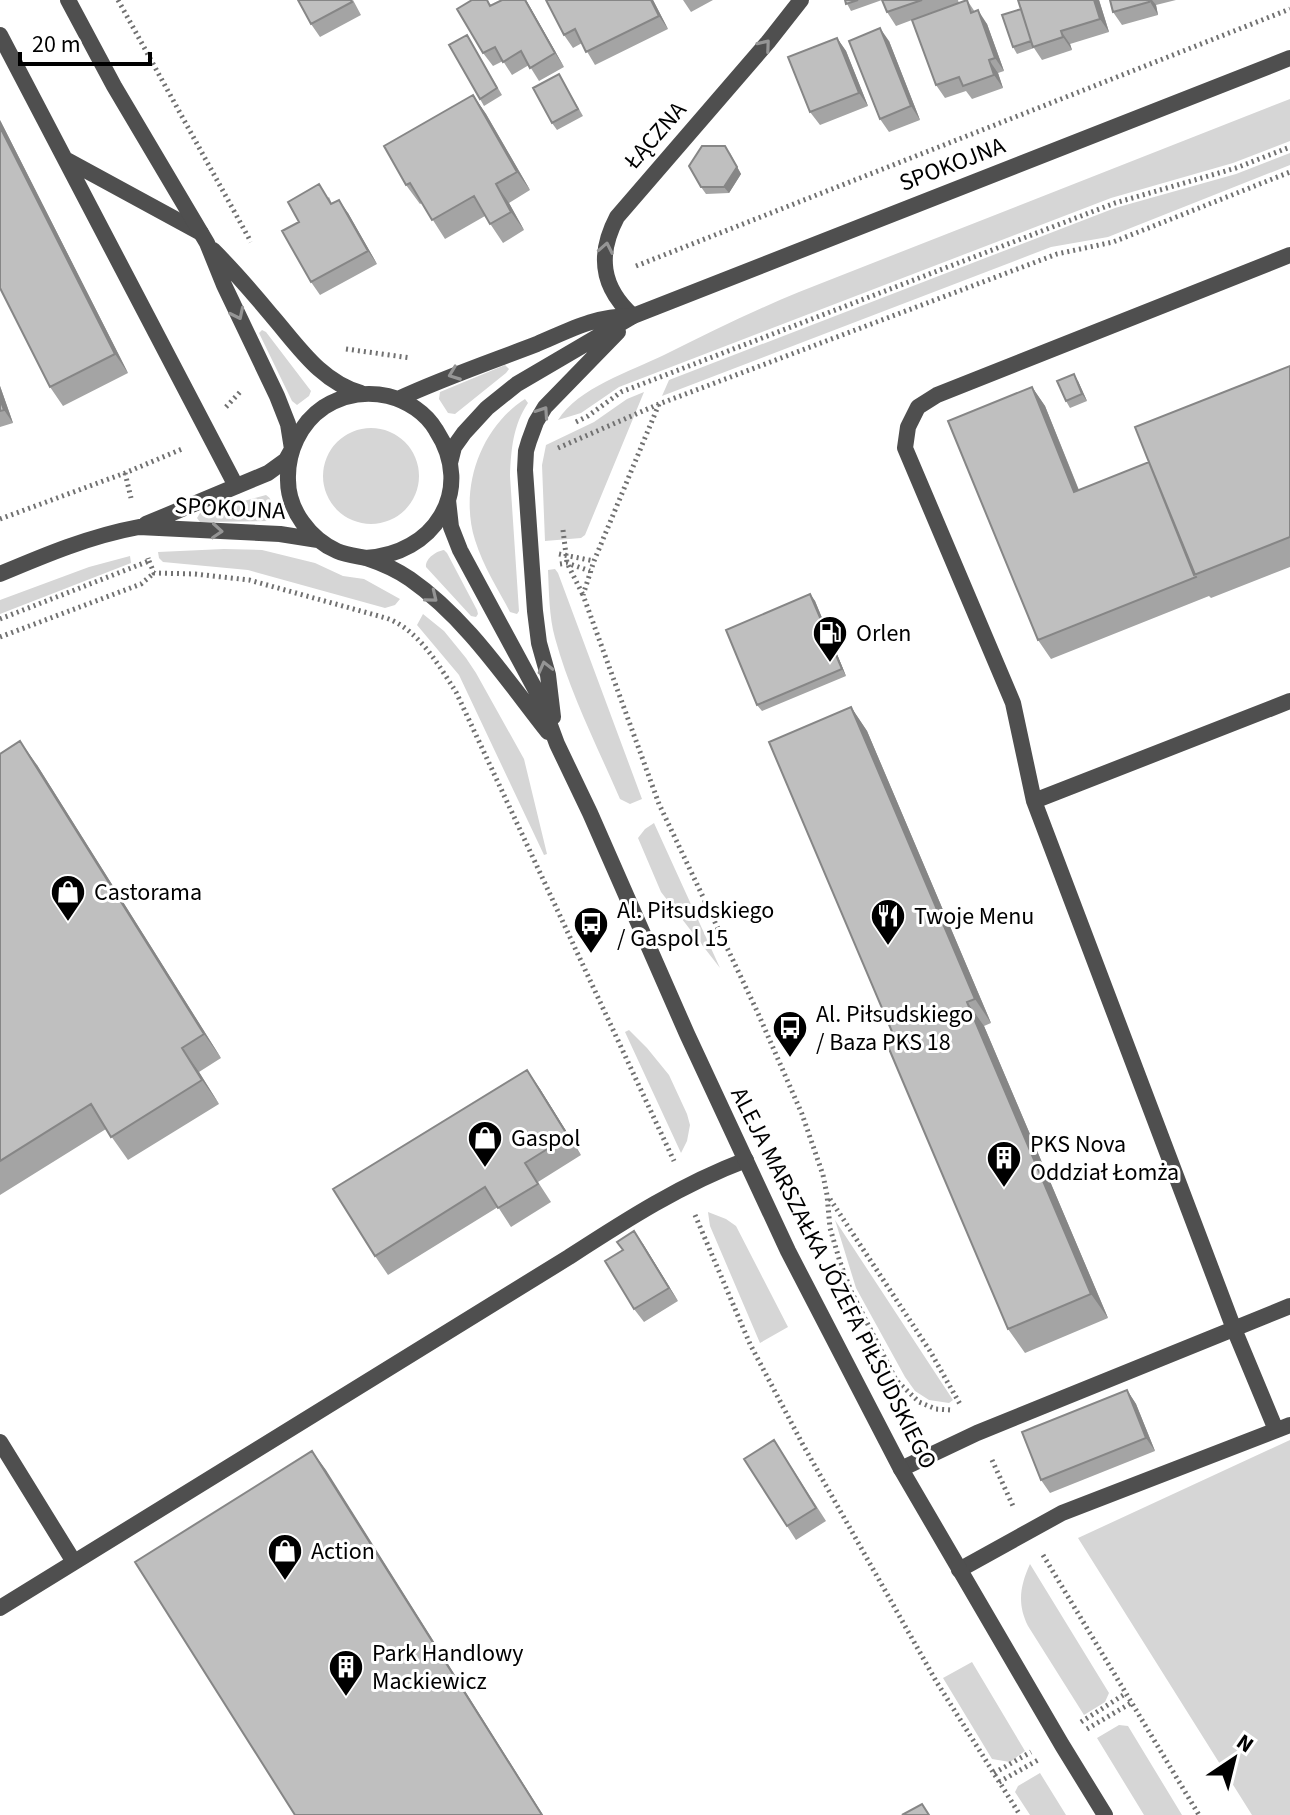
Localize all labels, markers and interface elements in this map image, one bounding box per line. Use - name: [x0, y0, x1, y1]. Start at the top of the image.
- scale bar: [20, 16, 150, 66]
- text: 20 m: [32, 27, 81, 62]
- one-way arrow: [755, 40, 770, 54]
- street label: ŁĄCZNA: [615, 94, 695, 178]
- street label: SPOKOJNA: [894, 128, 1010, 201]
- one-way arrow: [597, 241, 614, 255]
- one-way arrow: [228, 306, 244, 321]
- one-way arrow: [448, 364, 462, 381]
- one-way arrow: [534, 407, 549, 421]
- street label: SPOKOJNA: [174, 488, 286, 529]
- one-way arrow: [211, 522, 224, 539]
- one-way arrow: [423, 587, 438, 601]
- fuel station icon: Orlen: [811, 614, 849, 664]
- place label: Orlen: [856, 616, 911, 651]
- one-way arrow: [537, 660, 554, 674]
- shop icon: Castorama: [49, 873, 87, 923]
- place label: Castorama: [94, 875, 202, 910]
- place label: Al. Piłsudskiego / Gaspol 15: [617, 893, 774, 956]
- restaurant icon: Twoje Menu: [869, 897, 907, 947]
- place label: Twoje Menu: [914, 899, 1034, 934]
- bus stop icon: Al. Piłsudskiego / Gaspol 15: [572, 905, 610, 955]
- place label: Al. Piłsudskiego / Baza PKS 18: [816, 997, 973, 1060]
- bus stop icon: Al. Piłsudskiego / Baza PKS 18: [771, 1009, 809, 1059]
- street label: ALEJA MARSZAŁKA JÓZEFA PIŁSUDSKIEGO: [722, 1081, 946, 1475]
- shop icon: Gaspol: [466, 1119, 504, 1169]
- place label: Gaspol: [511, 1121, 580, 1156]
- place label: PKS Nova Oddział Łomża: [1030, 1127, 1179, 1190]
- building icon: PKS Nova Oddział Łomża: [985, 1139, 1023, 1189]
- shop icon: Action: [266, 1532, 304, 1582]
- place label: Action: [311, 1534, 375, 1569]
- place label: Park Handlowy Mackiewicz: [372, 1636, 523, 1699]
- building icon: Park Handlowy Mackiewicz: [327, 1648, 365, 1698]
- north arrow: [1194, 1719, 1274, 1799]
- text: N: [1230, 1726, 1260, 1761]

